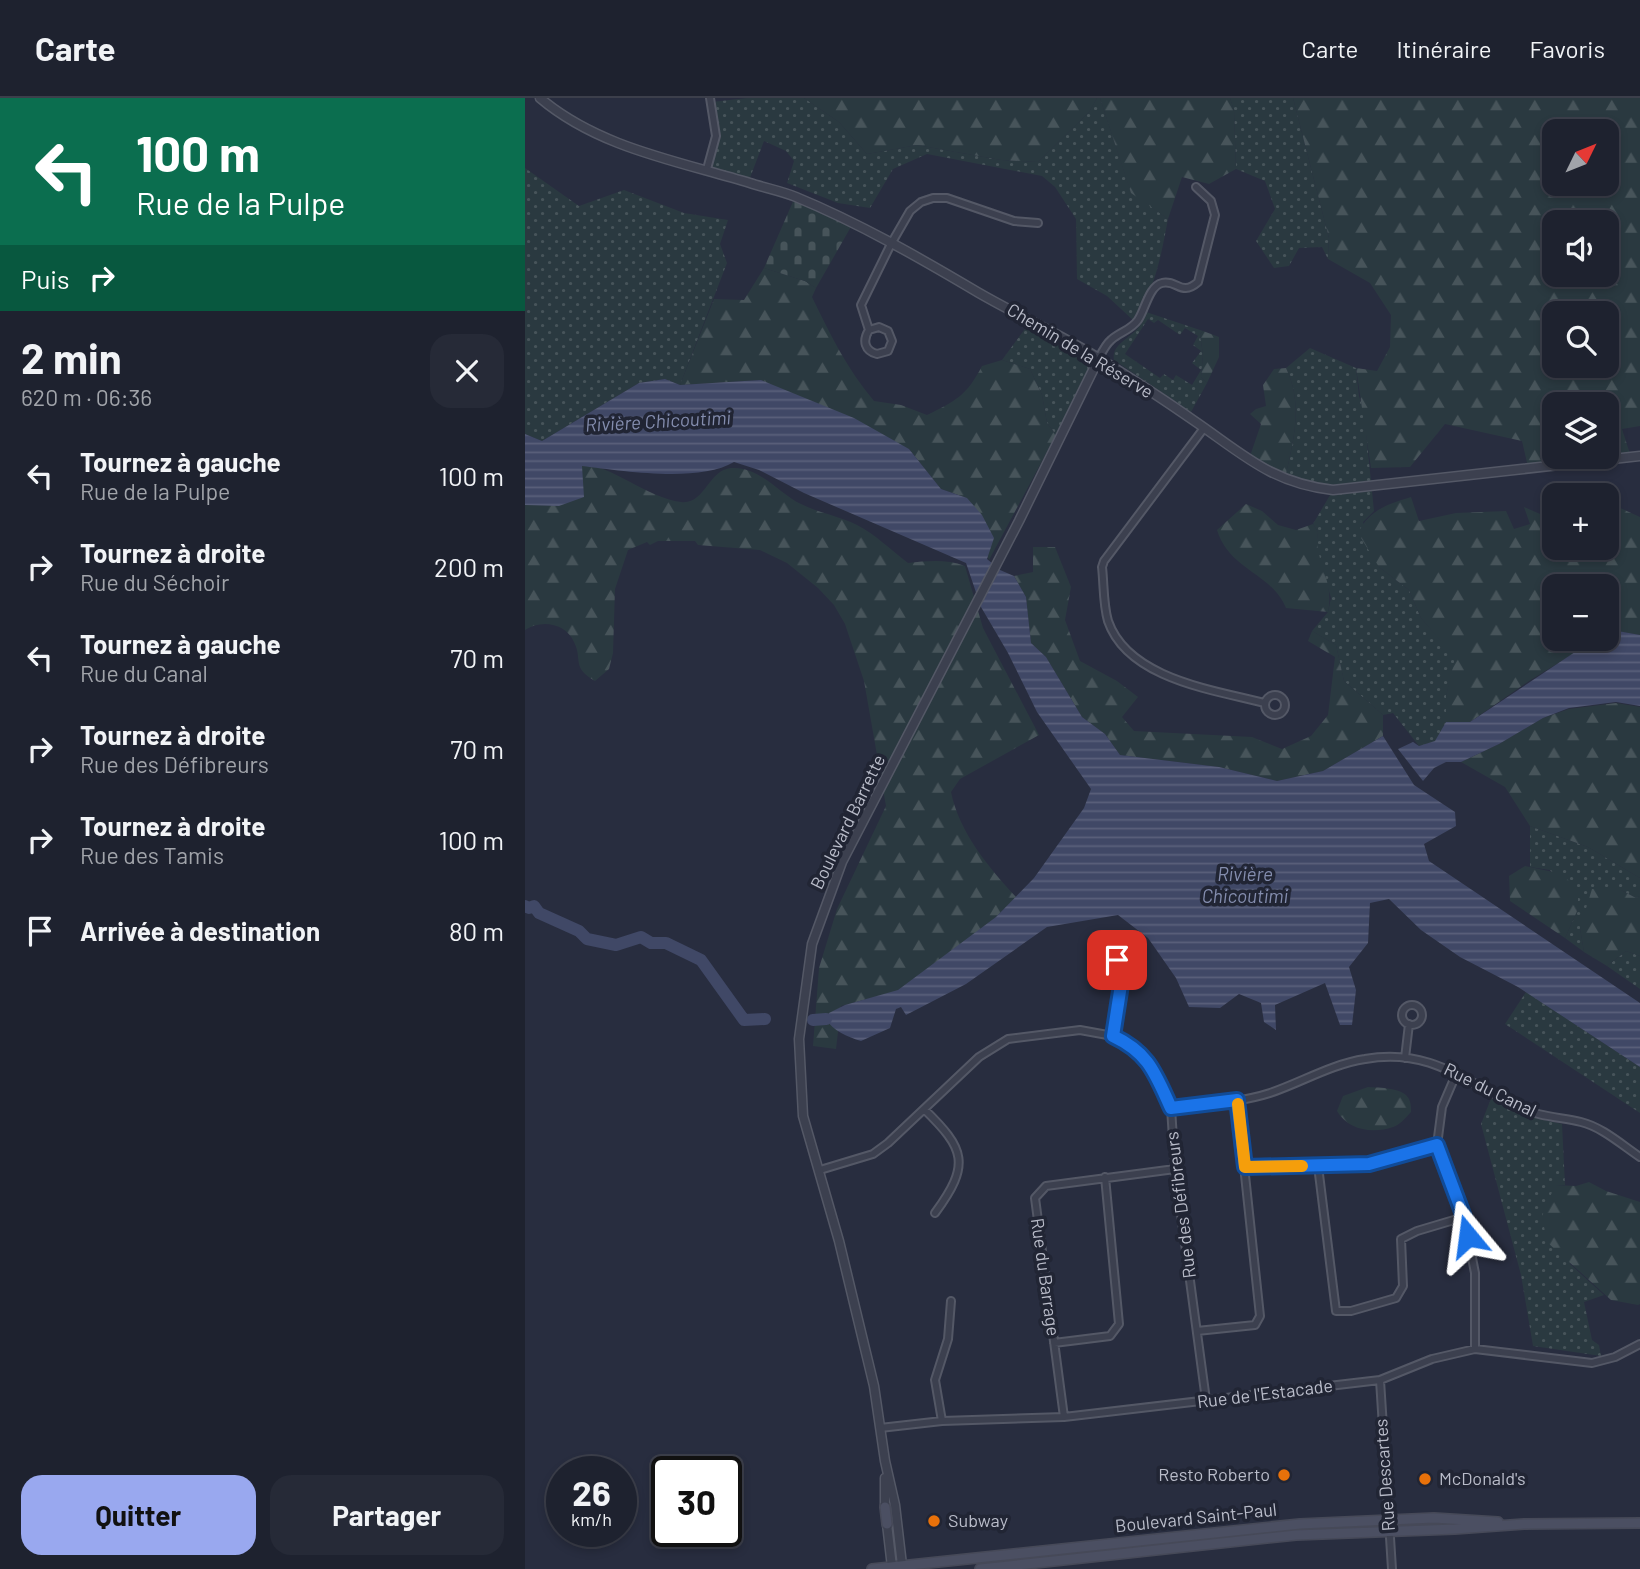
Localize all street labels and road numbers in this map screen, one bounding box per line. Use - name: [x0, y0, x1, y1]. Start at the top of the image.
- street label: Chemin de la Réserve: [1004, 298, 1157, 402]
- street label: Boulevard Barrette: [805, 751, 889, 892]
- street label: Rue du Canal: [1441, 1057, 1540, 1121]
- street label: Rue des Défibreurs: [1160, 1130, 1200, 1280]
- street label: Rue du Barrage: [1027, 1217, 1065, 1337]
- street label: Rue de l'Estacade: [1196, 1374, 1334, 1412]
- street label: Rue Descartes: [1369, 1418, 1399, 1532]
- street label: Boulevard Saint-Paul: [1114, 1498, 1278, 1536]

